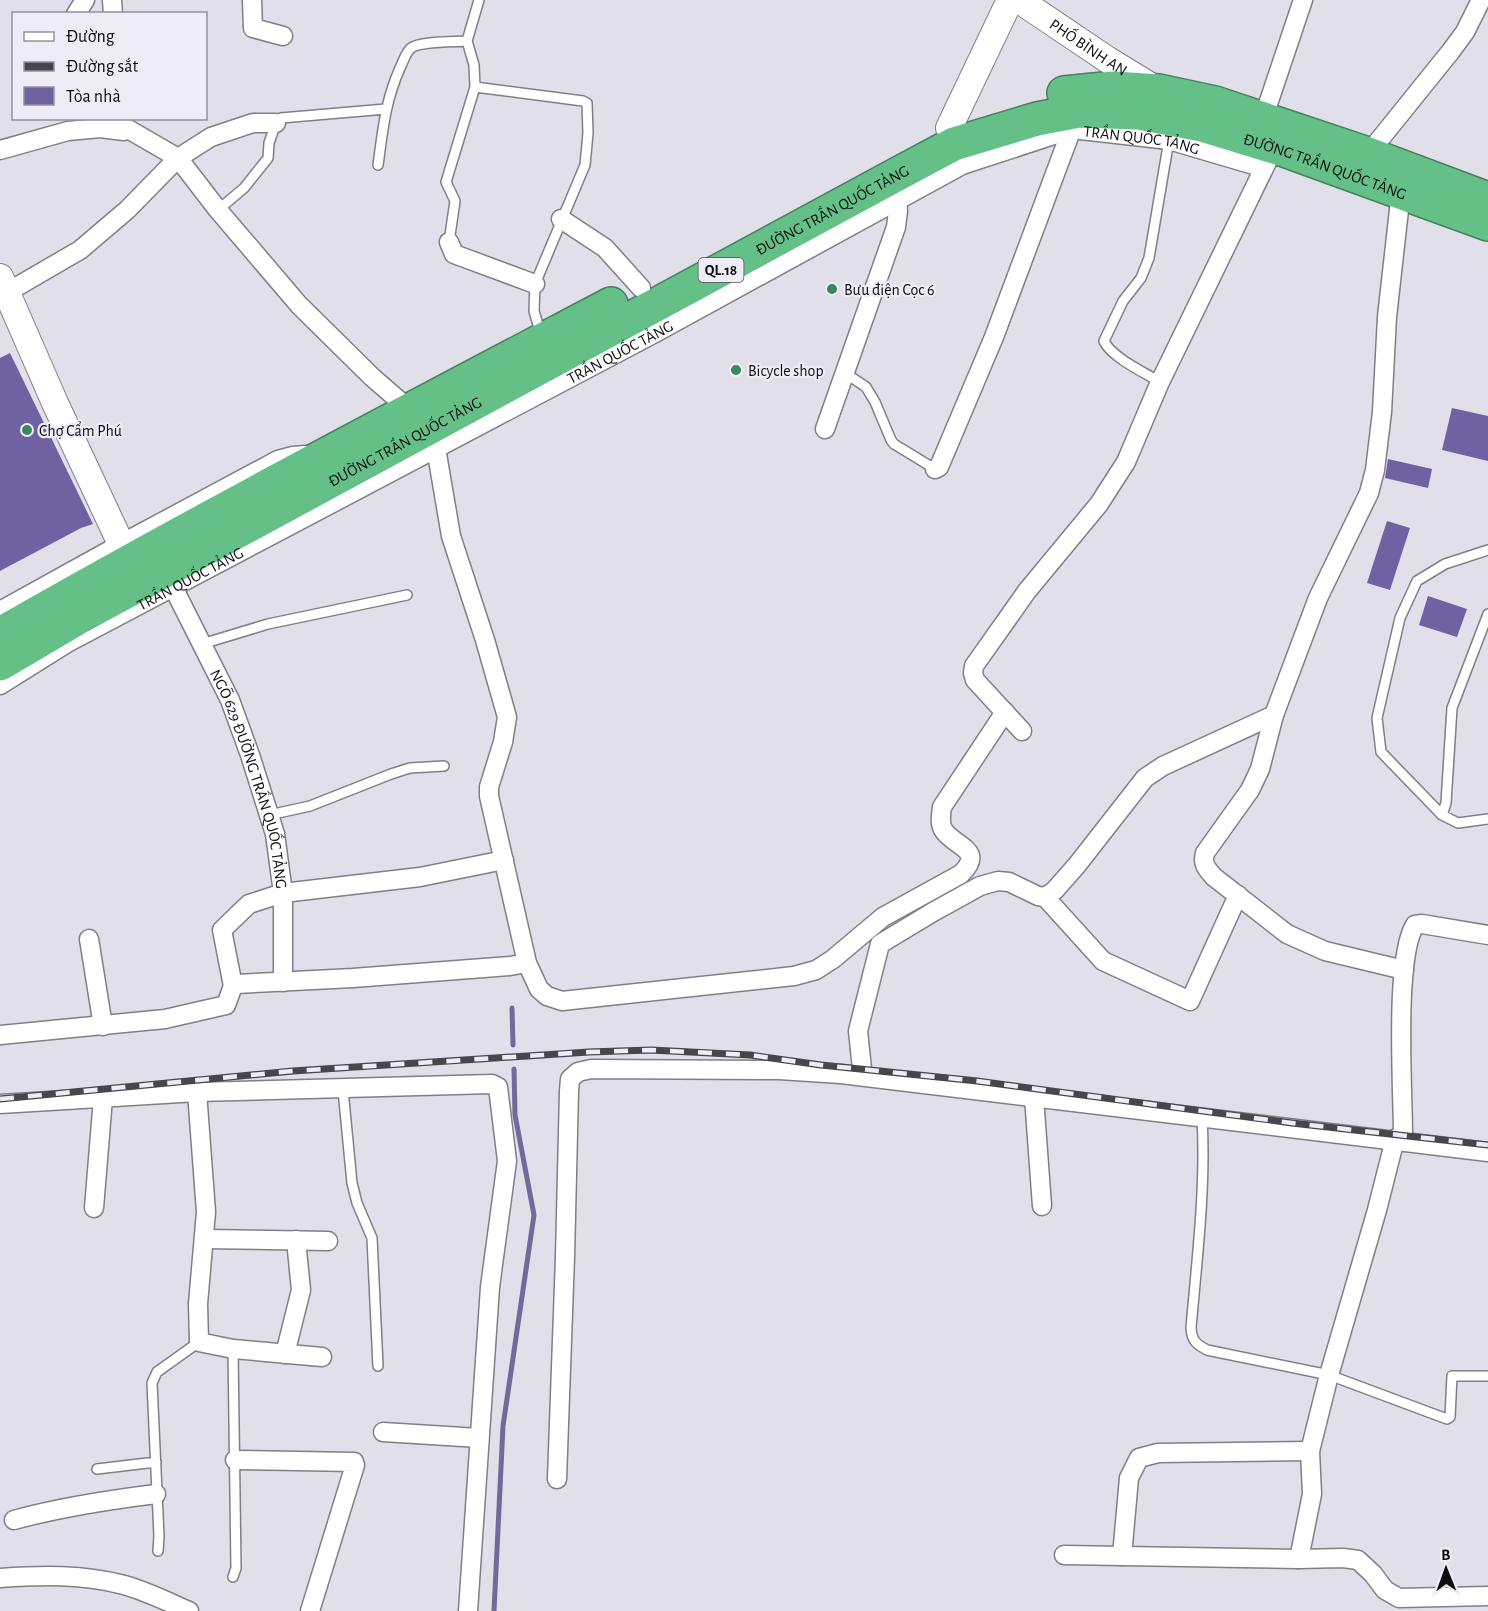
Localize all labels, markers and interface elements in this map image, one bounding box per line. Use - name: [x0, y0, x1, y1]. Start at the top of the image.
- legend: [12, 12, 207, 120]
- street label: PHỐ BÌNH AN: [1047, 16, 1130, 79]
- text: Đường: [66, 28, 115, 46]
- text: Đường sắt: [66, 57, 139, 76]
- text: Tòa nhà: [66, 88, 121, 106]
- street label: TRẦN QUỐC TẢNG: [1083, 121, 1201, 158]
- street label: ĐƯỜNG TRẦN QUỐC TẢNG: [1241, 131, 1409, 203]
- street label: ĐƯỜNG TRẦN QUỐC TẢNG: [753, 163, 912, 258]
- road number: QL.18: [698, 258, 744, 282]
- marker: Bưu điện Cọc 6: [825, 282, 839, 296]
- place label: Bưu điện Cọc 6: [844, 282, 935, 298]
- street label: TRẦN QUỐC TẢNG: [565, 318, 676, 387]
- marker: Bicycle shop: [729, 363, 743, 377]
- place label: Bicycle shop: [748, 363, 824, 380]
- street label: ĐƯỜNG TRẦN QUỐC TẢNG: [326, 394, 484, 490]
- place label: Chợ Cẩm Phú: [39, 421, 122, 439]
- marker: Chợ Cẩm Phú: [20, 423, 34, 437]
- street label: TRẦN QUỐC TẢNG: [135, 545, 246, 614]
- street label: NGÕ 629 ĐƯỜNG TRẦN QUỐC TẢNG: [207, 667, 289, 890]
- north arrow: [1416, 1539, 1476, 1599]
- text: B: [1441, 1547, 1451, 1563]

